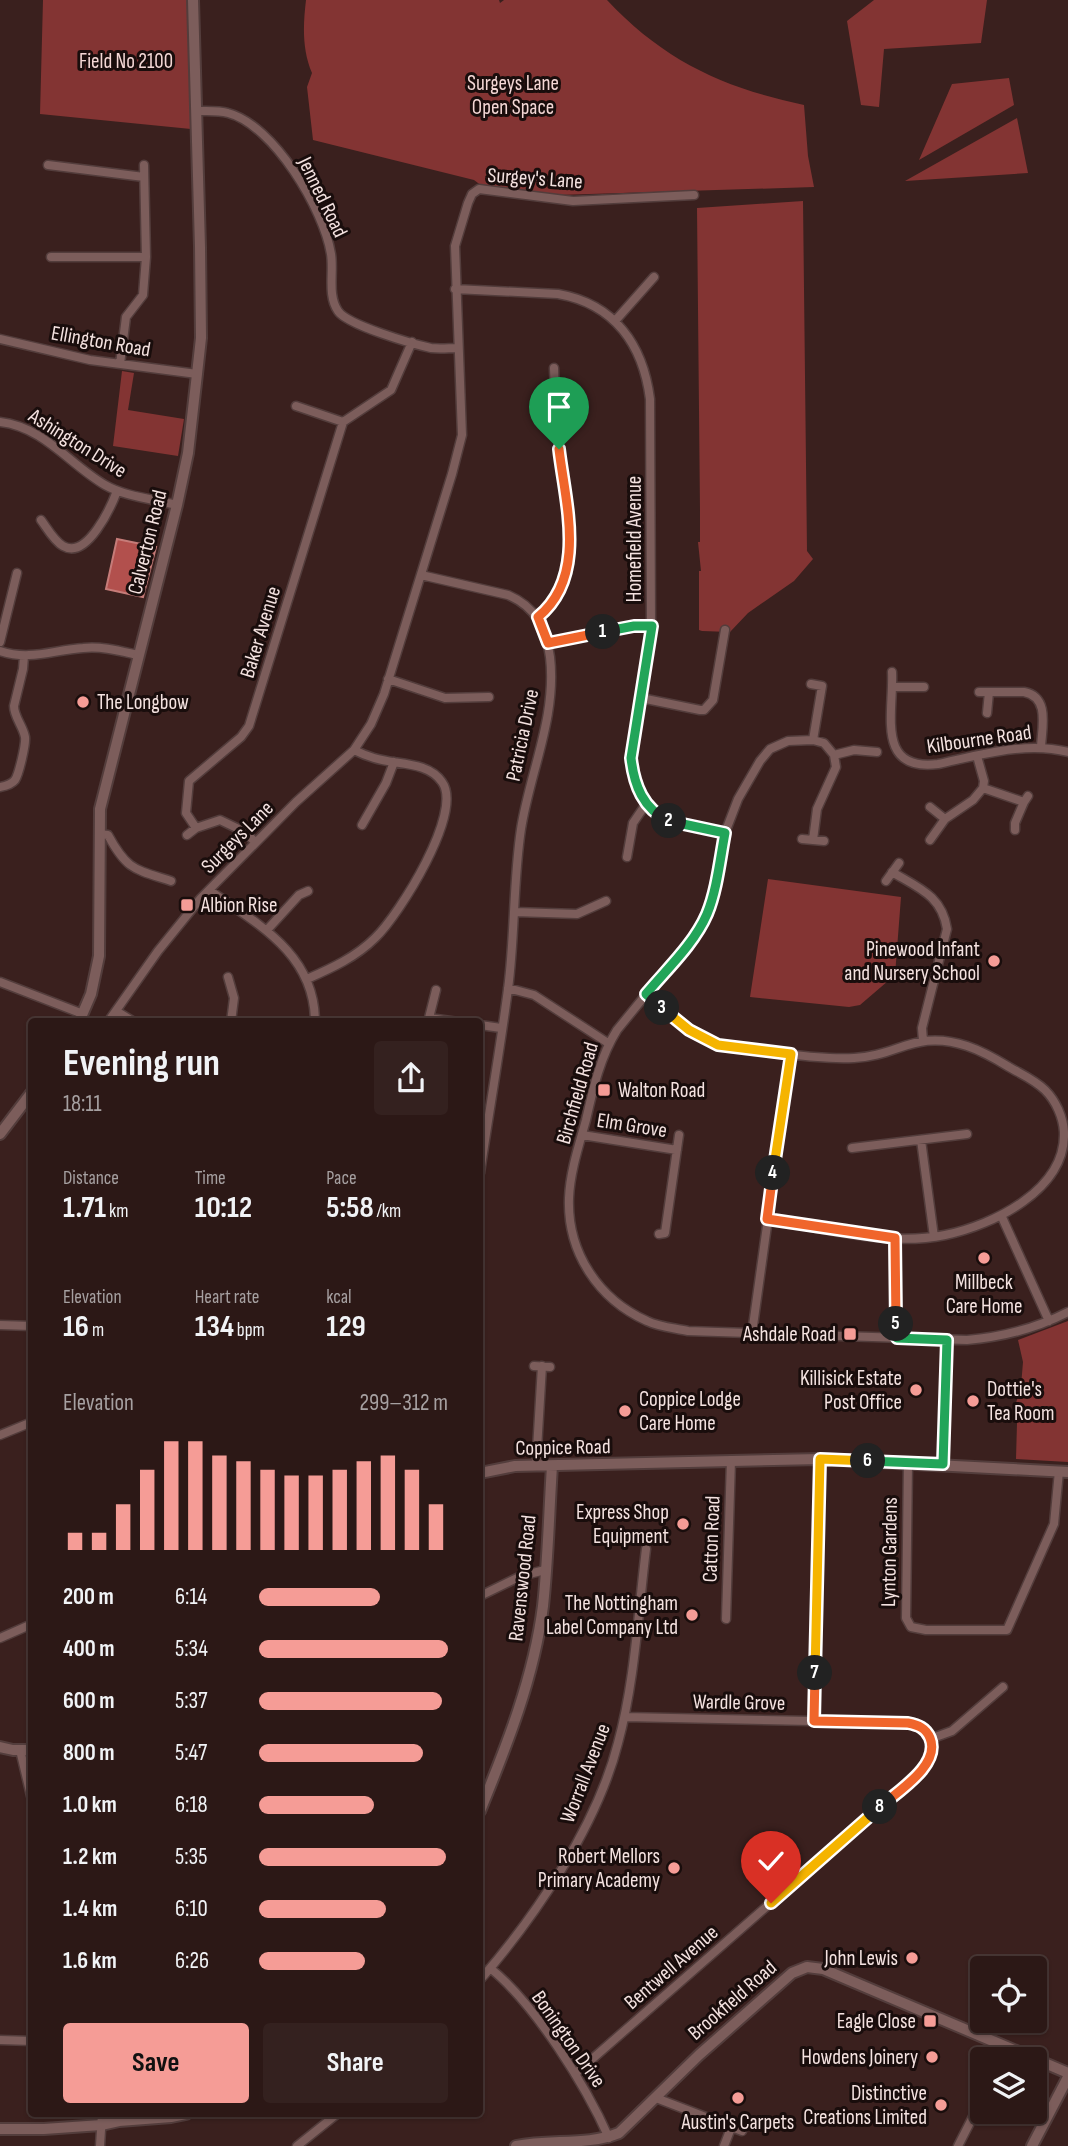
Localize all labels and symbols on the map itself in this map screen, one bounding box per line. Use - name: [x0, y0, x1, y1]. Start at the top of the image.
- park label: Field No 2100: [79, 49, 173, 74]
- park label: Surgeys Lane Open Space: [467, 71, 559, 120]
- street label: Jenned Road: [292, 152, 353, 241]
- street label: Surgey's Lane: [487, 163, 583, 194]
- street label: Ellington Road: [49, 320, 153, 363]
- pin: [529, 377, 589, 449]
- street label: Ashington Drive: [23, 403, 131, 483]
- street label: Homefield Avenue: [622, 476, 647, 602]
- street label: Calverton Road: [122, 487, 173, 597]
- street label: Baker Avenue: [235, 583, 286, 681]
- pin: 1: [586, 614, 620, 650]
- street label: Patricia Drive: [501, 687, 544, 783]
- place label: The Longbow: [97, 690, 189, 715]
- marker: The Longbow: [75, 694, 91, 710]
- street label: Kilbourne Road: [925, 720, 1033, 759]
- street label: Surgeys Lane: [196, 796, 279, 879]
- pin: 2: [652, 804, 686, 838]
- place label: Albion Rise: [200, 893, 277, 918]
- marker: Albion Rise: [179, 897, 195, 913]
- place label: Pinewood Infant and Nursery School: [844, 937, 980, 986]
- marker: Pinewood Infant and Nursery School: [986, 953, 1002, 969]
- pin: 3: [644, 990, 680, 1026]
- street label: Birchfield Road: [551, 1039, 604, 1147]
- place label: Walton Road: [618, 1078, 705, 1103]
- marker: Walton Road: [596, 1082, 612, 1098]
- street label: Elm Grove: [595, 1108, 669, 1143]
- pin: 4: [756, 1156, 790, 1190]
- marker: Millbeck Care Home: [976, 1250, 992, 1266]
- place label: Millbeck Care Home: [946, 1270, 1022, 1319]
- pin: 5: [878, 1306, 914, 1342]
- place label: Ashdale Road: [742, 1322, 836, 1347]
- marker: Ashdale Road: [842, 1326, 858, 1342]
- place label: Killisick Estate Post Office: [800, 1366, 902, 1415]
- place label: Dottie's Tea Room: [987, 1377, 1054, 1426]
- marker: Killisick Estate Post Office: [908, 1382, 924, 1398]
- place label: Coppice Lodge Care Home: [639, 1387, 741, 1436]
- marker: Dottie's Tea Room: [965, 1393, 981, 1409]
- marker: Coppice Lodge Care Home: [617, 1403, 633, 1419]
- street label: Coppice Road: [515, 1434, 611, 1461]
- pin: 6: [850, 1444, 886, 1478]
- street label: Catton Road: [697, 1495, 726, 1583]
- street label: Lynton Gardens: [876, 1497, 903, 1607]
- place label: Express Shop Equipment: [576, 1500, 669, 1549]
- street label: Ravenswood Road: [503, 1514, 542, 1642]
- marker: Express Shop Equipment: [675, 1516, 691, 1532]
- place label: The Nottingham Label Company Ltd: [546, 1591, 678, 1640]
- marker: The Nottingham Label Company Ltd: [684, 1607, 700, 1623]
- pin: 7: [798, 1656, 832, 1690]
- street label: Wardle Grove: [693, 1689, 785, 1716]
- street label: Worrall Avenue: [555, 1720, 616, 1826]
- pin: 8: [862, 1790, 898, 1825]
- pin: [741, 1831, 801, 1903]
- place label: Robert Mellors Primary Academy: [538, 1844, 660, 1893]
- marker: Robert Mellors Primary Academy: [666, 1860, 682, 1876]
- street label: Bentwell Avenue: [619, 1920, 723, 2015]
- place label: John Lewis: [824, 1946, 898, 1971]
- marker: John Lewis: [904, 1950, 920, 1966]
- street label: Brookfield Road: [683, 1955, 782, 2046]
- street label: Bonington Drive: [526, 1986, 611, 2092]
- place label: Eagle Close: [837, 2009, 916, 2034]
- marker: Eagle Close: [922, 2013, 938, 2029]
- place label: Howdens Joinery: [801, 2045, 918, 2070]
- marker: Howdens Joinery: [924, 2049, 940, 2065]
- place label: Distinctive Creations Limited: [803, 2081, 927, 2130]
- marker: Austin's Carpets: [730, 2090, 746, 2106]
- marker: Distinctive Creations Limited: [933, 2097, 949, 2113]
- place label: Austin's Carpets: [681, 2110, 794, 2135]

